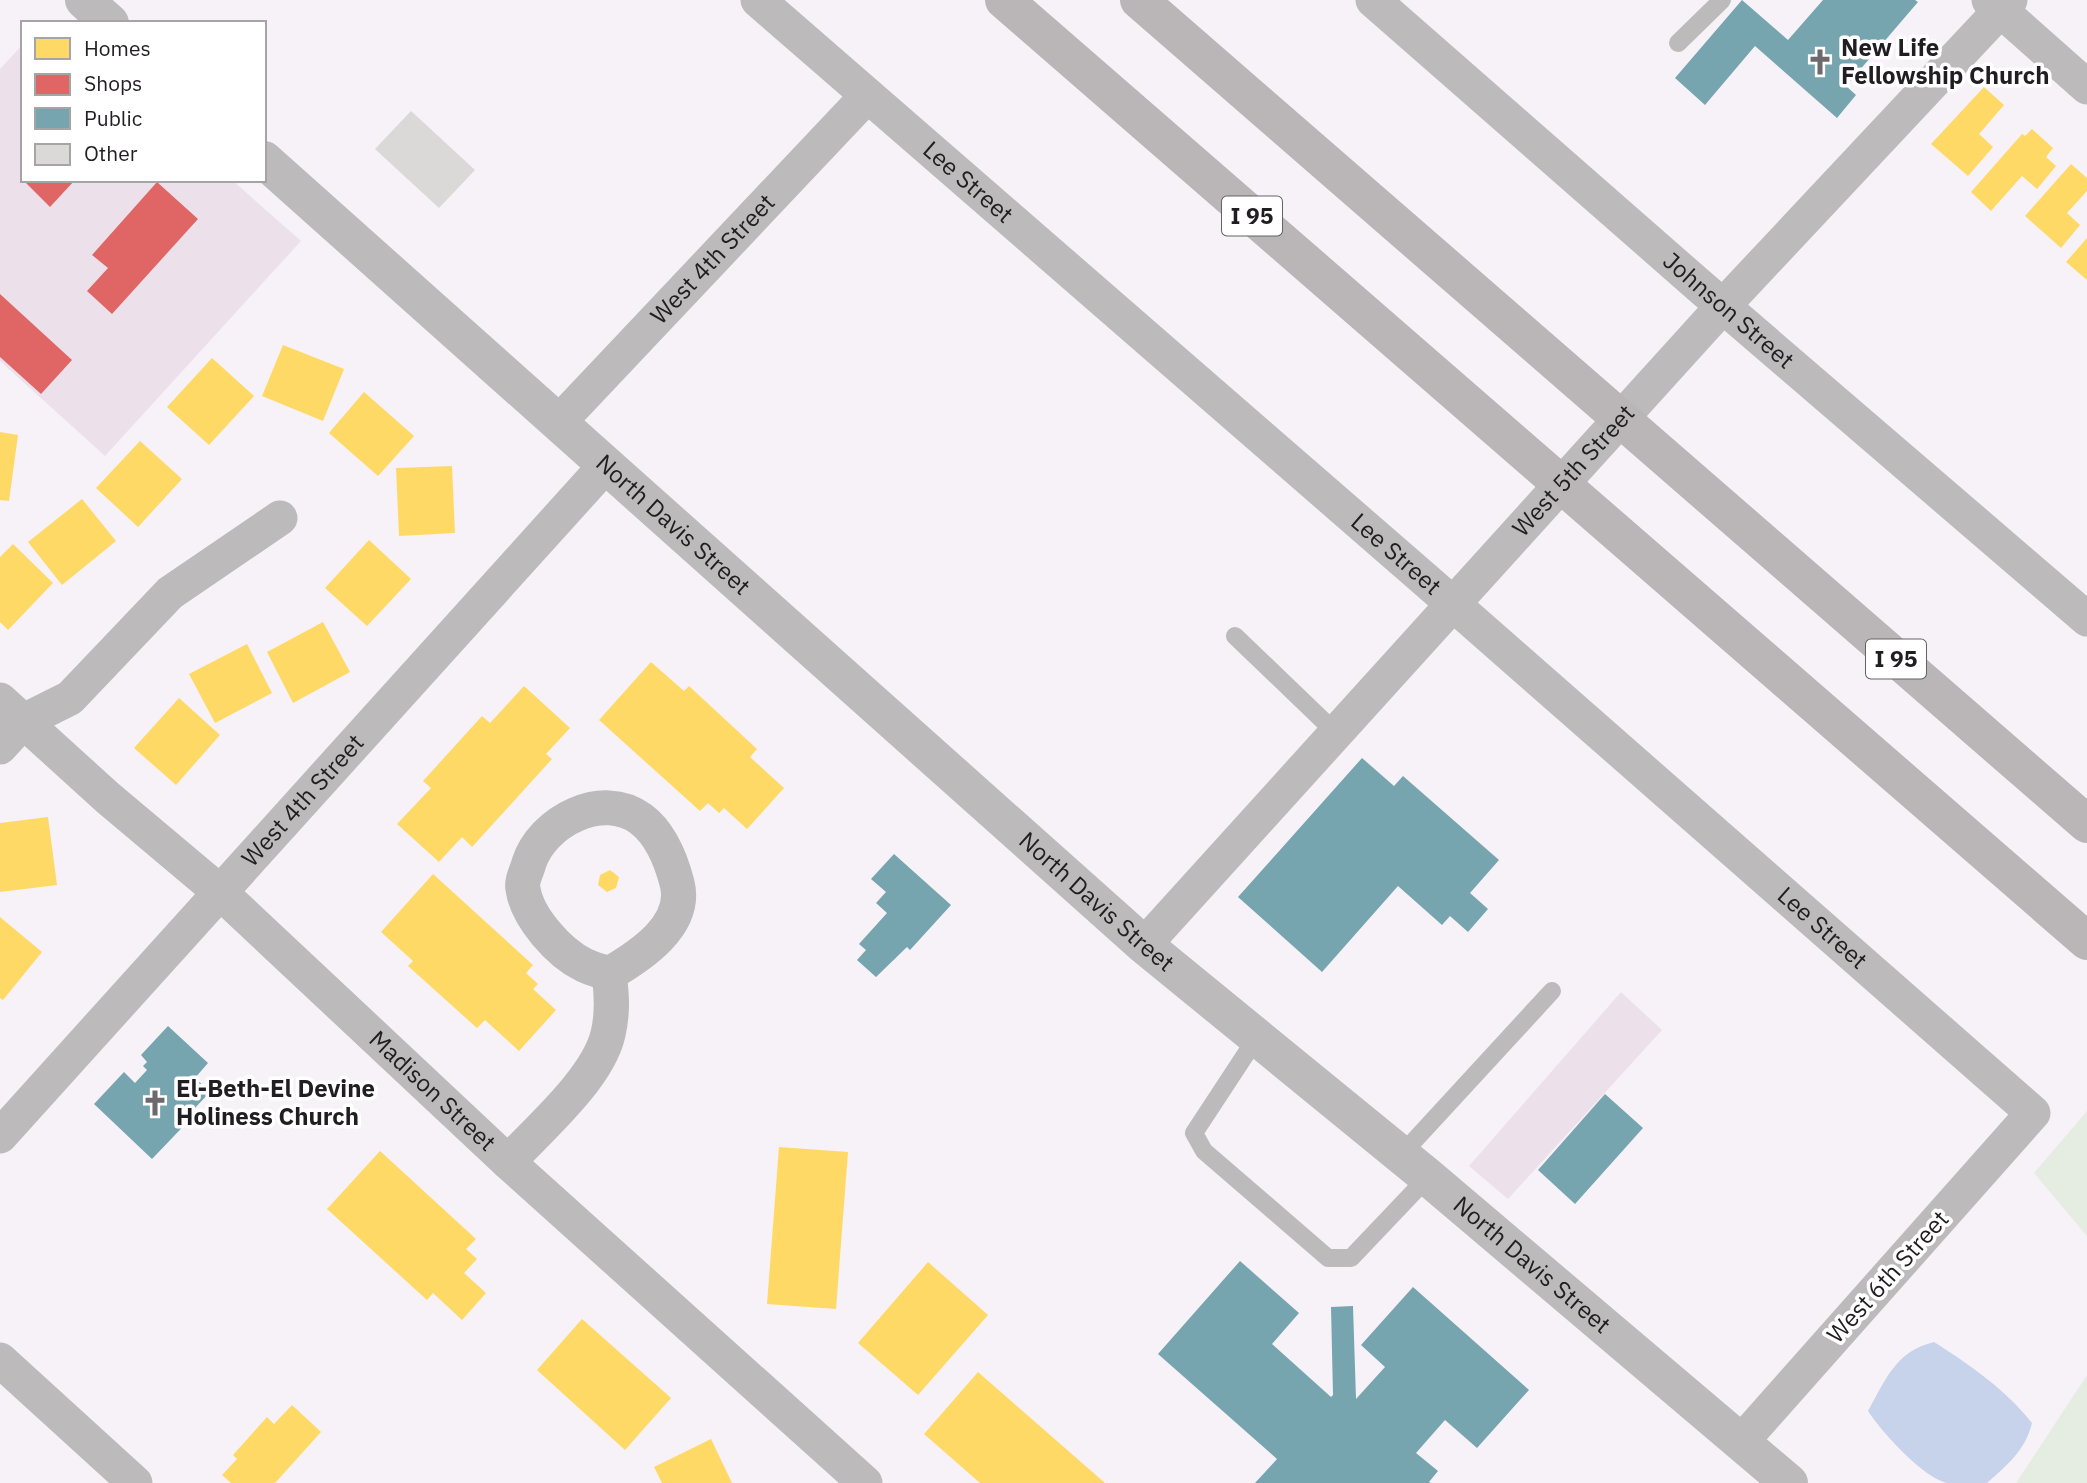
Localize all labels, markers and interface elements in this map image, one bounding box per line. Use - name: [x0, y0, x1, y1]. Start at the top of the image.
- legend: [21, 21, 266, 182]
- place label: New Life Fellowship Church: [1841, 31, 2050, 91]
- text: Homes: [84, 34, 151, 62]
- church icon: New Life Fellowship Church: [1805, 47, 1835, 77]
- text: Shops: [84, 69, 142, 97]
- text: Public: [84, 104, 142, 132]
- street label: Lee Street: [917, 134, 1020, 230]
- text: Other: [84, 139, 138, 167]
- street label: West 4th Street: [643, 186, 781, 331]
- road number: I 95: [1222, 196, 1282, 236]
- street label: Johnson Street: [1657, 244, 1801, 375]
- street label: West 5th Street: [1505, 397, 1641, 543]
- street label: North Davis Street: [589, 447, 758, 602]
- street label: Lee Street: [1345, 505, 1448, 602]
- road number: I 95: [1866, 639, 1926, 678]
- street label: West 4th Street: [234, 727, 370, 873]
- street label: North Davis Street: [1013, 824, 1181, 978]
- street label: Lee Street: [1771, 879, 1875, 975]
- street label: Madison Street: [363, 1023, 503, 1158]
- place label: El-Beth-El Devine Holiness Church: [176, 1072, 375, 1132]
- church icon: El-Beth-El Devine Holiness Church: [140, 1088, 170, 1118]
- street label: North Davis Street: [1447, 1188, 1618, 1340]
- street label: West 6th Street: [1819, 1203, 1955, 1349]

